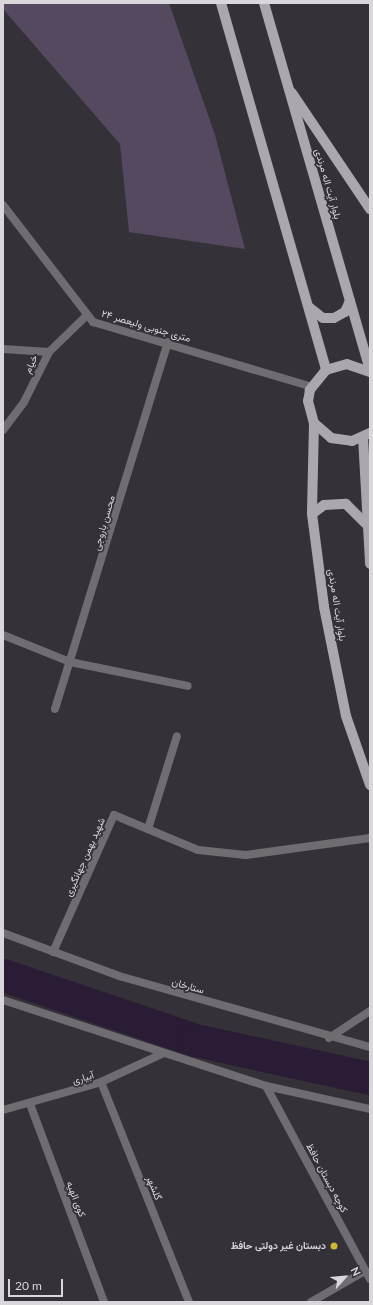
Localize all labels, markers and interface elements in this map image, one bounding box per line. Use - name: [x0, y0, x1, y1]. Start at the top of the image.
- street label: بلوار آیت اله مرندی: [312, 147, 344, 221]
- street label: ۲۴ متری جنوبی ولیعصر: [100, 307, 192, 345]
- street label: خیام: [21, 353, 41, 375]
- street label: محسن باروجی: [90, 494, 118, 552]
- street label: بلوار آیت اله مرندی: [325, 568, 349, 642]
- street label: شهید بهمن جهانگیری: [62, 816, 108, 898]
- street label: ستارخان: [170, 976, 206, 996]
- street label: آبیاری: [71, 1069, 95, 1087]
- street label: کوچه دبستان حافظ: [304, 1141, 350, 1215]
- street label: گلشهر: [144, 1174, 164, 1202]
- street label: کوی الهیه: [64, 1179, 88, 1219]
- place label: دبستان غیر دولتی حافظ: [231, 1240, 326, 1252]
- marker: دبستان غیر دولتی حافظ: [329, 1241, 339, 1251]
- north arrow: [325, 1257, 365, 1297]
- text: N: [348, 1265, 364, 1278]
- scale bar: [10, 1271, 65, 1297]
- text: 20 m: [15, 1278, 42, 1293]

